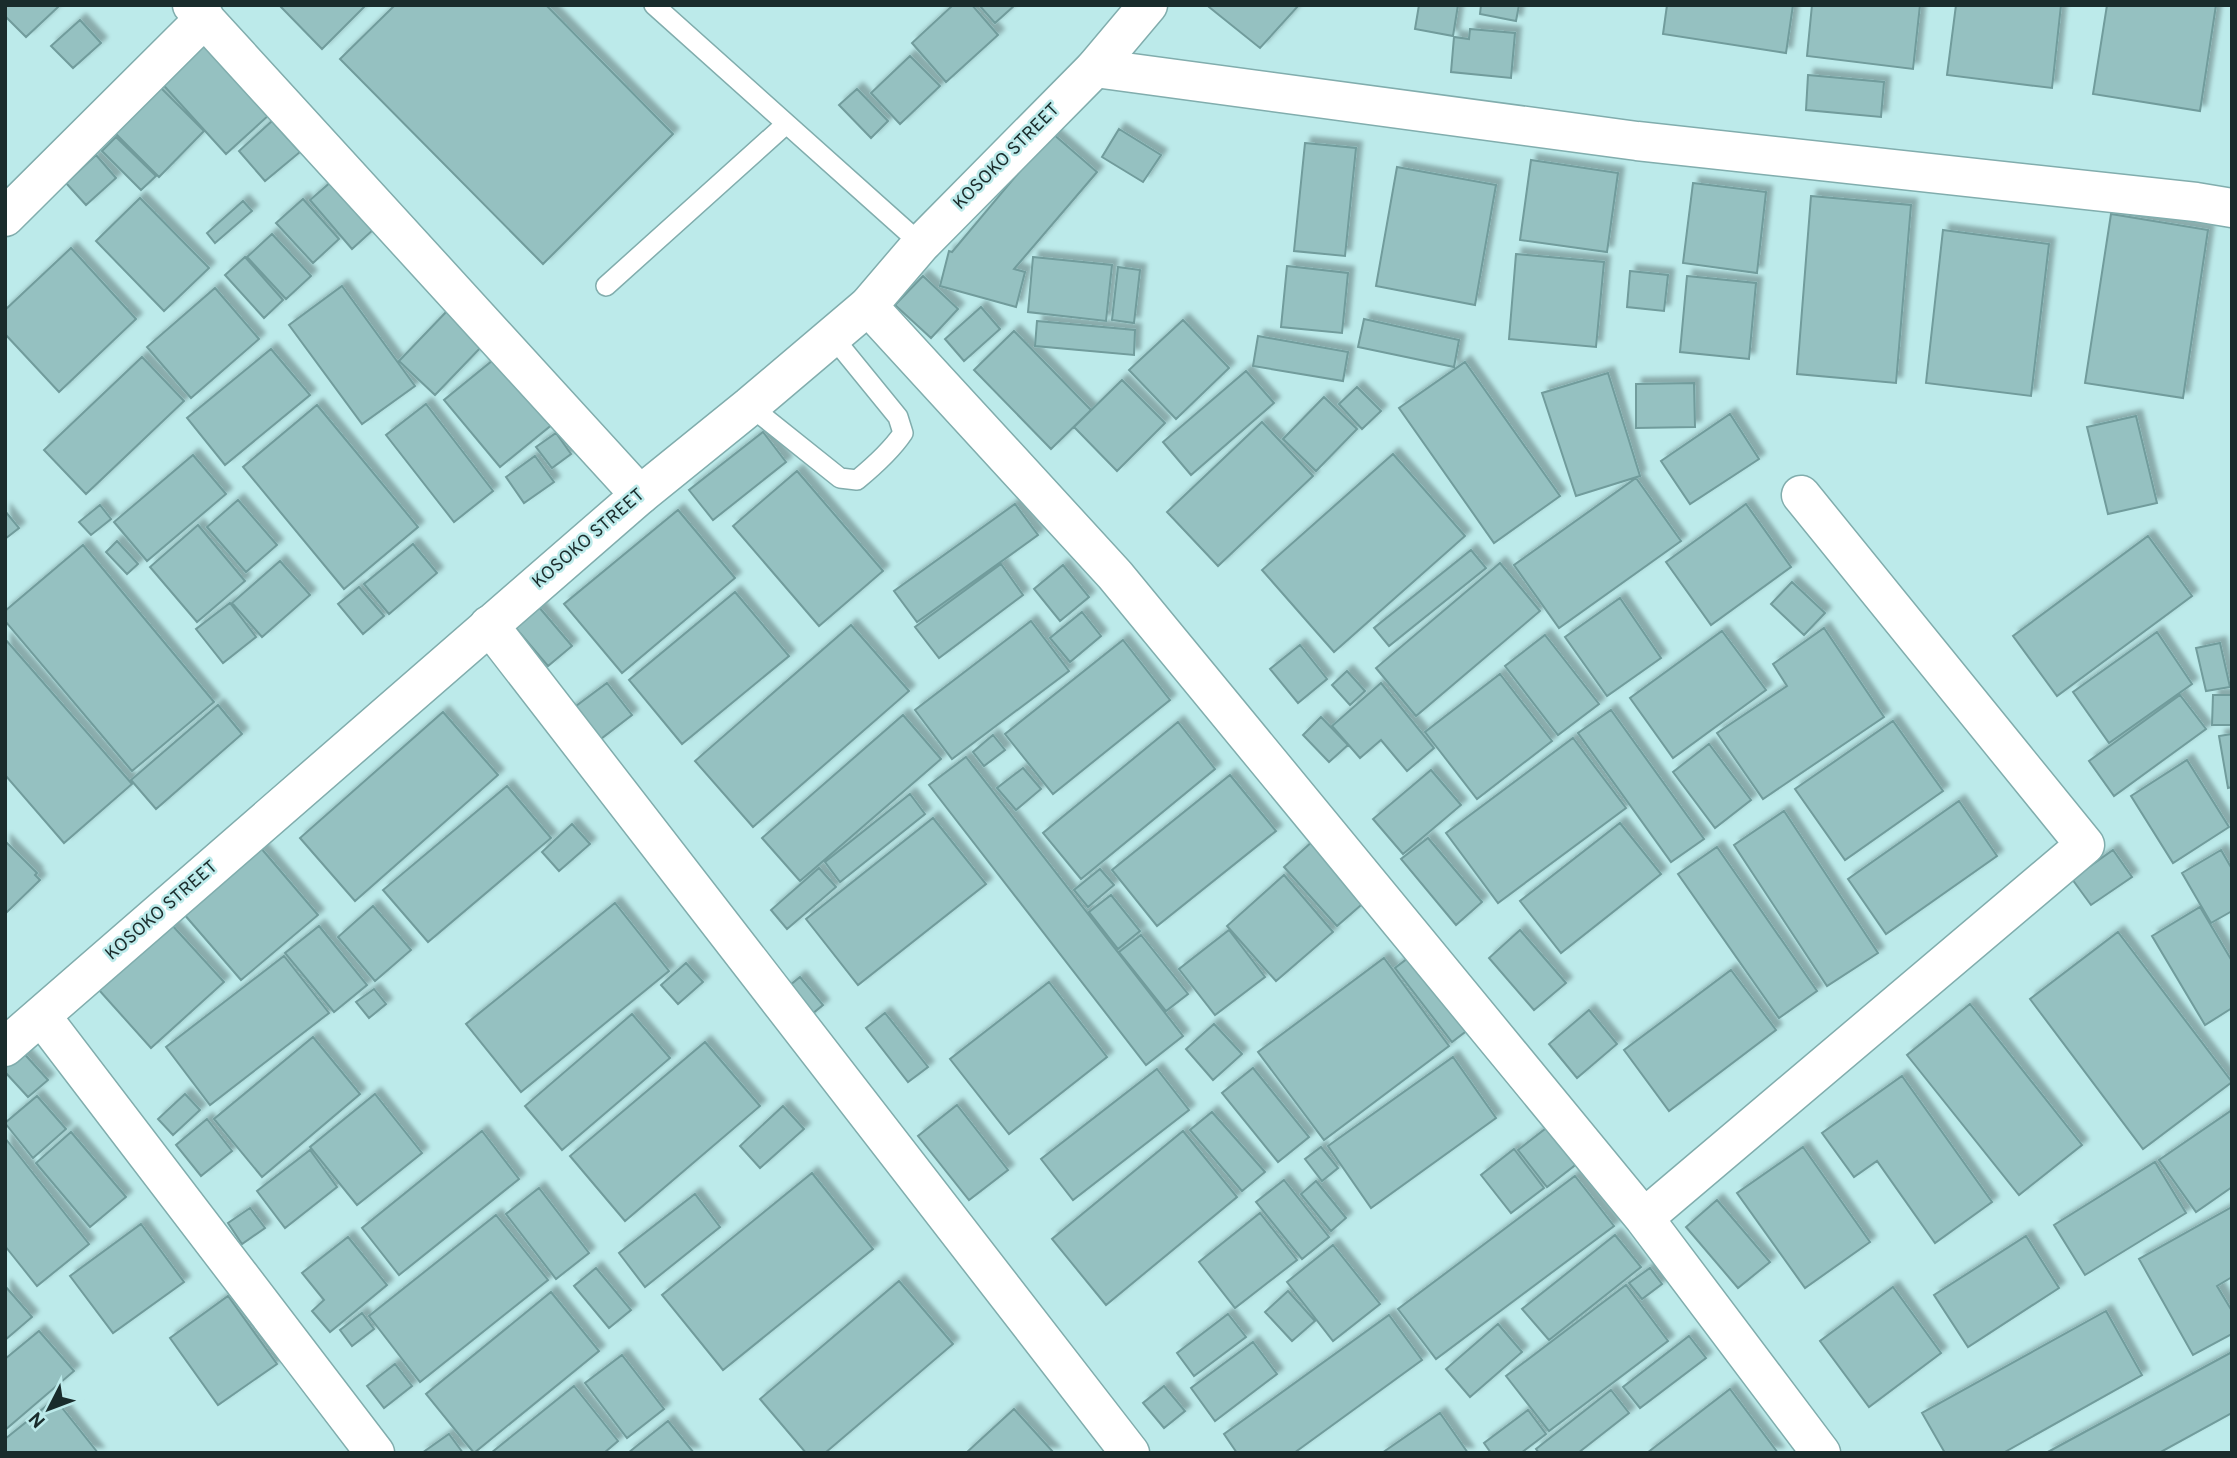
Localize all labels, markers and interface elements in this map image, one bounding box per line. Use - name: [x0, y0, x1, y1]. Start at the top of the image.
- street label: KOSOKO STREET: [949, 99, 1065, 215]
- street label: KOSOKO STREET: [528, 484, 650, 594]
- street label: KOSOKO STREET: [101, 856, 223, 966]
- north arrow: [14, 1374, 84, 1444]
- text: N: [24, 1406, 51, 1432]

